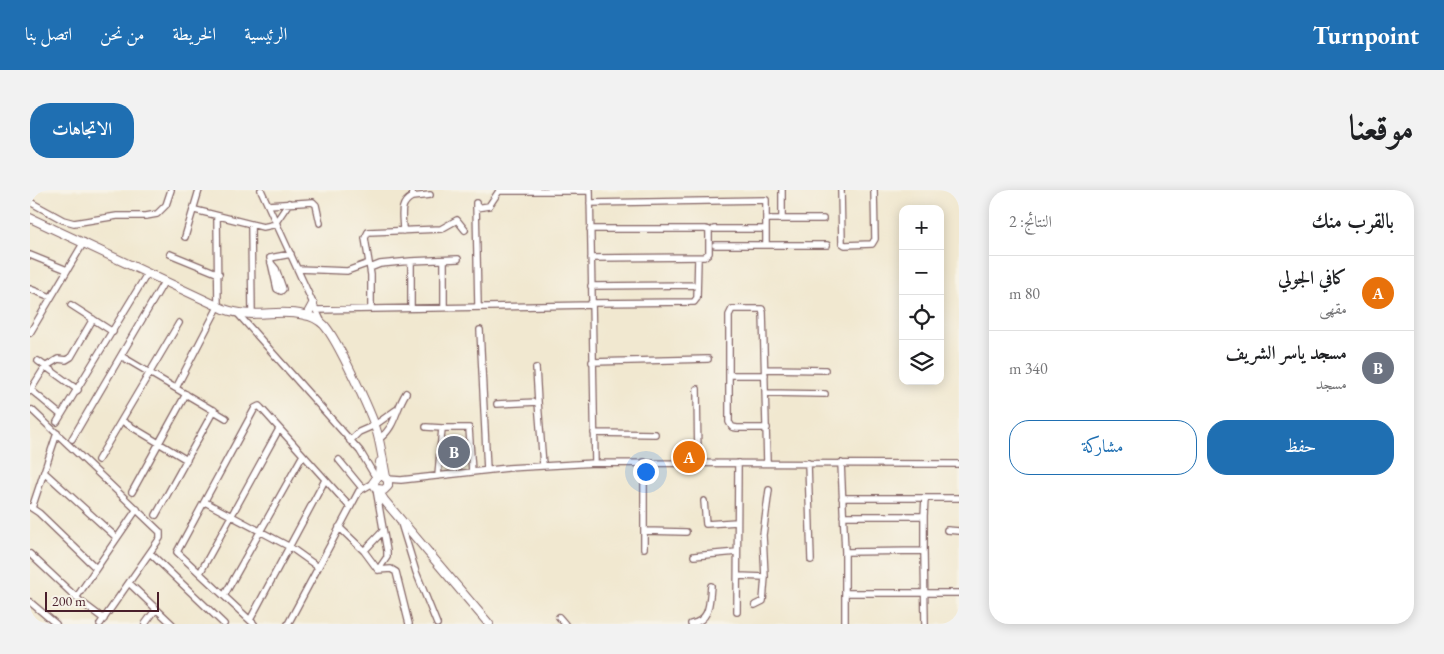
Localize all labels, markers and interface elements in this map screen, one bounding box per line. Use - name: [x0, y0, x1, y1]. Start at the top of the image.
- text: Turnpoint: [1313, 20, 1419, 51]
- text: اتصل بنا: [25, 22, 72, 45]
- text: من نحن: [100, 22, 144, 45]
- text: الخريطة: [172, 22, 216, 45]
- text: الرئيسية: [244, 22, 287, 45]
- button: الاتجاهات: [30, 103, 134, 158]
- text: موقعنا: [1349, 104, 1414, 149]
- map controls: [899, 205, 944, 385]
- button: +: [899, 205, 944, 250]
- text: بالقرب منك: [1311, 207, 1394, 234]
- text: النتائج: 2: [1009, 211, 1052, 232]
- button: −: [899, 250, 944, 295]
- text: كافي الجولي: [1278, 265, 1347, 290]
- text: 80 m: [1009, 283, 1040, 304]
- text: A: [1372, 283, 1384, 304]
- button: locate: [899, 295, 944, 340]
- text: مقهى: [1319, 298, 1347, 319]
- button: layers: [899, 340, 944, 385]
- text: مسجد ياسر الشريف: [1226, 340, 1347, 365]
- text: 340 m: [1009, 358, 1048, 379]
- text: B: [1373, 358, 1383, 379]
- text: مسجد: [1316, 373, 1347, 394]
- button: مشاركة: [1009, 420, 1197, 475]
- button: حفظ: [1207, 420, 1394, 475]
- pin: B: [438, 433, 470, 471]
- pin: A: [673, 438, 705, 476]
- your location: [633, 459, 659, 485]
- scale bar: [45, 589, 159, 612]
- text: 200 m: [52, 592, 86, 610]

